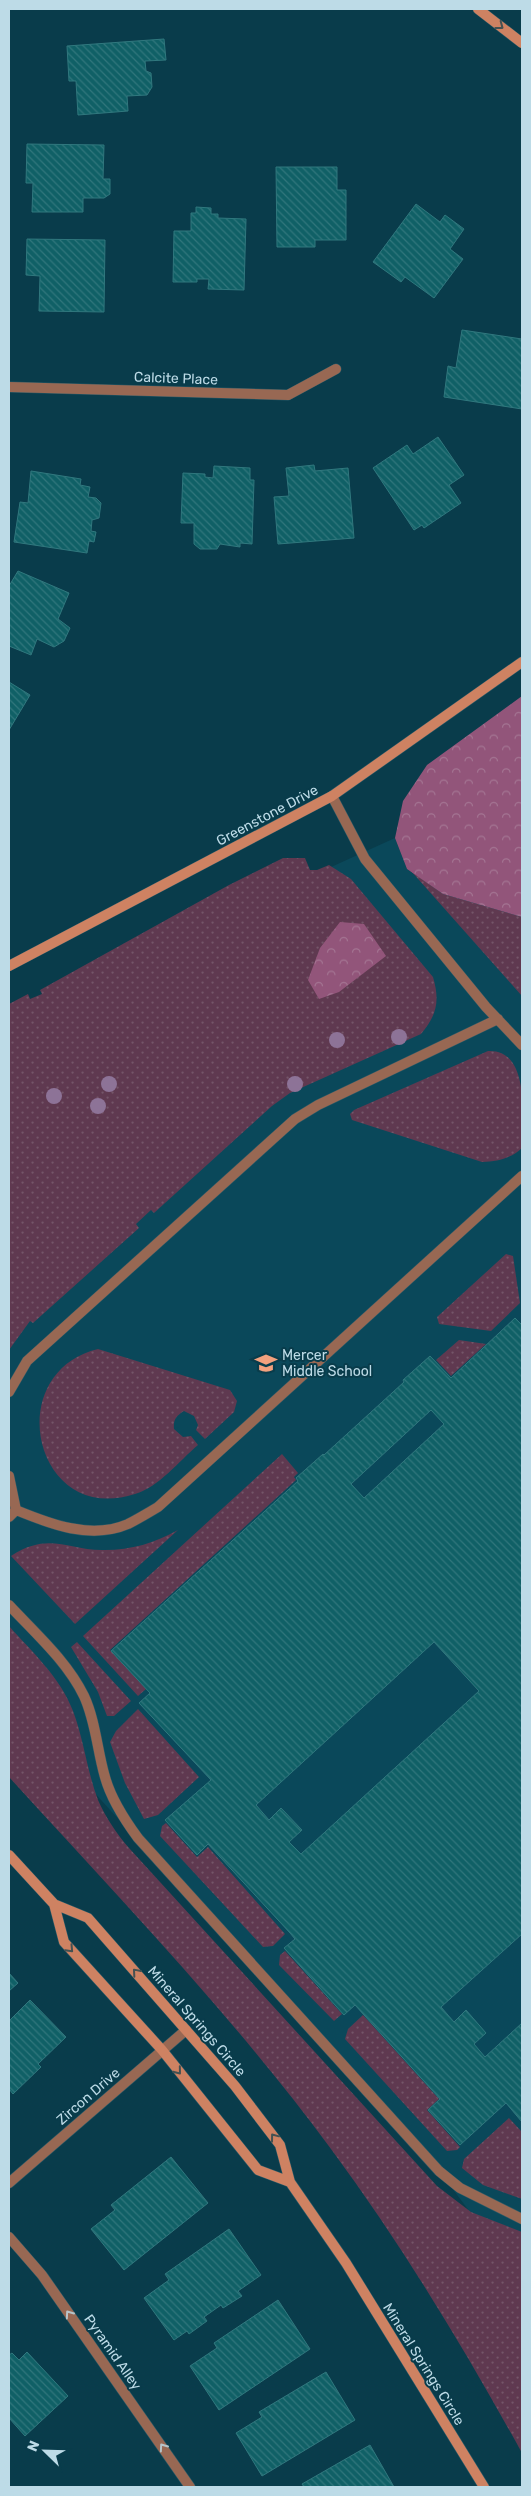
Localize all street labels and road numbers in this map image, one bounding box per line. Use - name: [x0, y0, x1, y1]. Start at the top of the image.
- street label: Calcite Place: [134, 369, 218, 388]
- street label: Greenstone Drive: [213, 781, 321, 849]
- street label: Mineral Springs Circle: [144, 1963, 249, 2080]
- street label: Zircon Drive: [53, 2064, 124, 2128]
- street label: Mineral Springs Circle: [379, 2300, 468, 2429]
- street label: Pyramid Alley: [80, 2311, 145, 2394]

